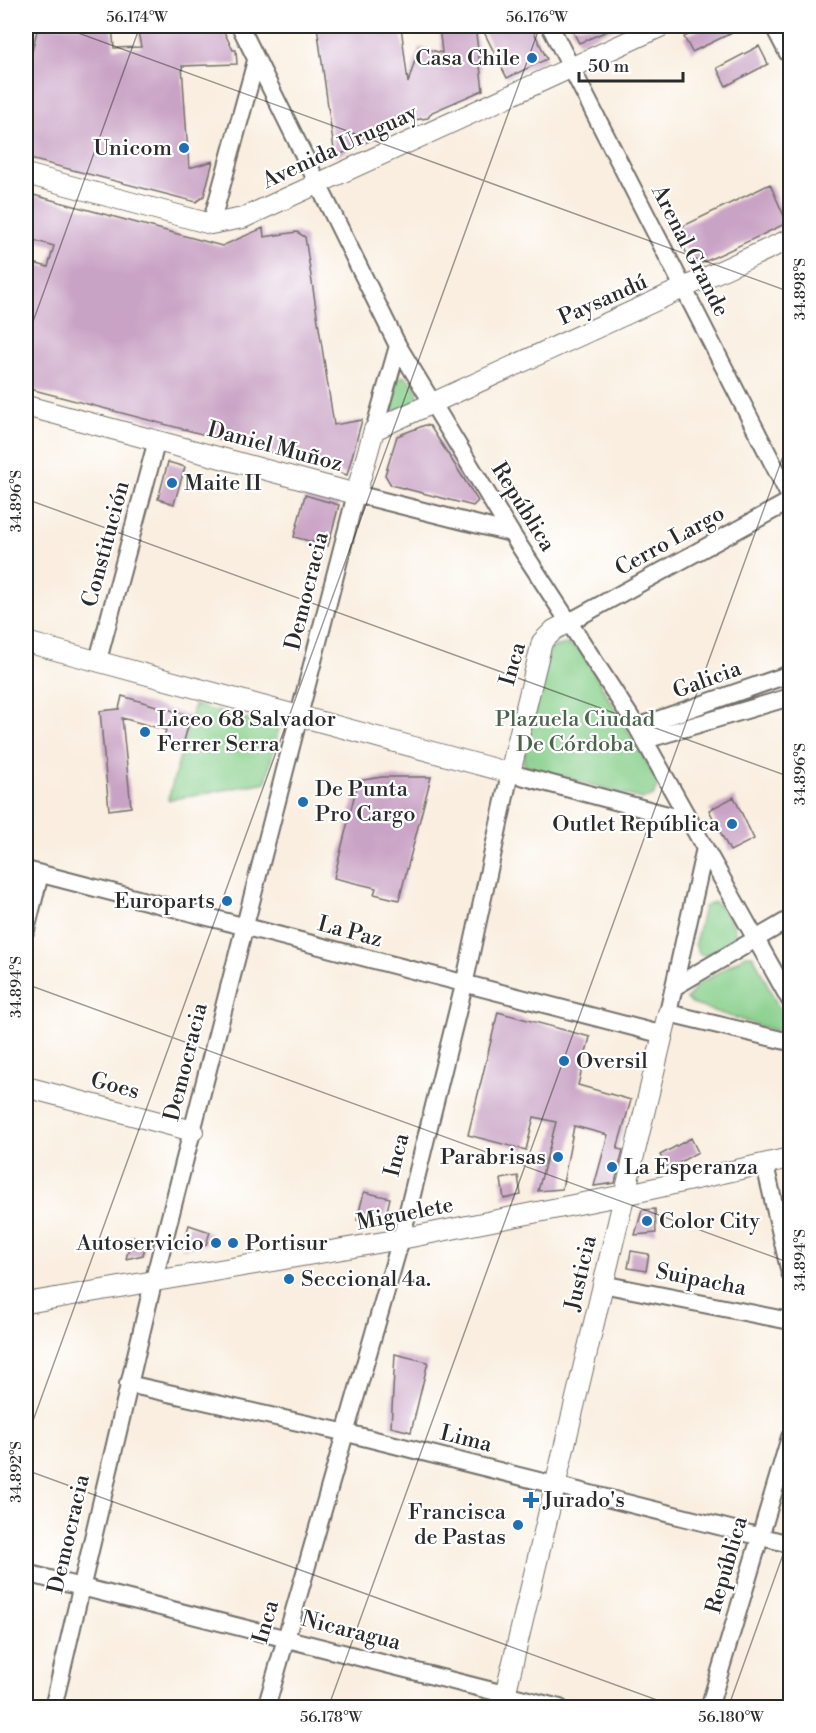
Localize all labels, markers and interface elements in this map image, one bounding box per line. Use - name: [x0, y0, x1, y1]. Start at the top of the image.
- text: 56.174°W: [106, 8, 168, 27]
- text: 56.176°W: [506, 8, 568, 27]
- place label: Casa Chile: [415, 45, 520, 72]
- scale bar: [579, 45, 682, 83]
- marker: Casa Chile: [525, 51, 539, 65]
- text: 50 m: [588, 55, 630, 78]
- street label: Avenida Uruguay: [257, 99, 422, 195]
- place label: Unicom: [93, 135, 172, 162]
- marker: Unicom: [177, 141, 191, 155]
- street label: Arenal Grande: [645, 180, 735, 321]
- text: 34.898°S: [791, 258, 810, 320]
- street label: Paysandú: [554, 268, 652, 332]
- street label: Daniel Muñoz: [204, 416, 346, 478]
- street label: República: [485, 457, 561, 557]
- text: 34.896°S: [7, 470, 26, 532]
- place label: Maite II: [184, 470, 262, 497]
- marker: Maite II: [165, 476, 179, 490]
- street label: Constitución: [76, 478, 136, 610]
- street label: Cerro Largo: [610, 500, 730, 582]
- street label: Democracia: [279, 528, 335, 653]
- street label: Inca: [494, 638, 532, 689]
- street label: Galicia: [669, 655, 746, 705]
- place label: Liceo 68 Salvador Ferrer Serra: [157, 706, 336, 758]
- park label: Plazuela Ciudad De Córdoba: [495, 706, 656, 758]
- marker: Liceo 68 Salvador Ferrer Serra: [138, 725, 152, 739]
- text: 34.896°S: [791, 743, 810, 805]
- place label: De Punta Pro Cargo: [315, 776, 416, 828]
- marker: De Punta Pro Cargo: [296, 795, 310, 809]
- place label: Outlet República: [552, 811, 721, 838]
- marker: Outlet República: [725, 817, 739, 831]
- place label: Europarts: [114, 888, 215, 915]
- marker: Europarts: [220, 894, 234, 908]
- street label: La Paz: [315, 910, 385, 954]
- text: 34.894°S: [7, 956, 26, 1018]
- street label: Democracia: [158, 999, 214, 1124]
- place label: Oversil: [576, 1048, 648, 1075]
- marker: Oversil: [557, 1054, 571, 1068]
- street label: Goes: [88, 1067, 142, 1105]
- street label: Inca: [379, 1130, 416, 1179]
- place label: Parabrisas: [440, 1144, 546, 1171]
- marker: Parabrisas: [551, 1150, 565, 1164]
- place label: La Esperanza: [624, 1154, 759, 1181]
- marker: La Esperanza: [605, 1160, 619, 1174]
- street label: Miguelete: [354, 1191, 456, 1237]
- place label: Color City: [659, 1208, 760, 1235]
- marker: Color City: [640, 1214, 654, 1228]
- text: 34.894°S: [791, 1229, 810, 1291]
- place label: Autoservicio: [76, 1230, 204, 1257]
- place label: Portisur: [245, 1230, 328, 1257]
- street label: Justicia: [559, 1232, 603, 1314]
- marker: Autoservicio: [209, 1236, 223, 1250]
- marker: Portisur: [226, 1236, 240, 1250]
- street label: Suipacha: [654, 1258, 749, 1302]
- place label: Seccional 4a.: [301, 1266, 431, 1293]
- marker: Seccional 4a.: [282, 1272, 296, 1286]
- street label: Lima: [437, 1420, 495, 1459]
- text: 34.892°S: [7, 1441, 26, 1503]
- street label: Democracia: [42, 1471, 96, 1596]
- place label: Jurado's: [542, 1487, 625, 1514]
- marker: Jurado's: [524, 1493, 538, 1507]
- place label: Francisca de Pastas: [408, 1499, 507, 1551]
- street label: República: [700, 1512, 754, 1617]
- marker: Francisca de Pastas: [511, 1518, 525, 1532]
- street label: Inca: [247, 1596, 285, 1647]
- street label: Nicaragua: [298, 1606, 404, 1657]
- text: 56.178°W: [300, 1708, 362, 1727]
- text: 56.180°W: [698, 1708, 764, 1727]

